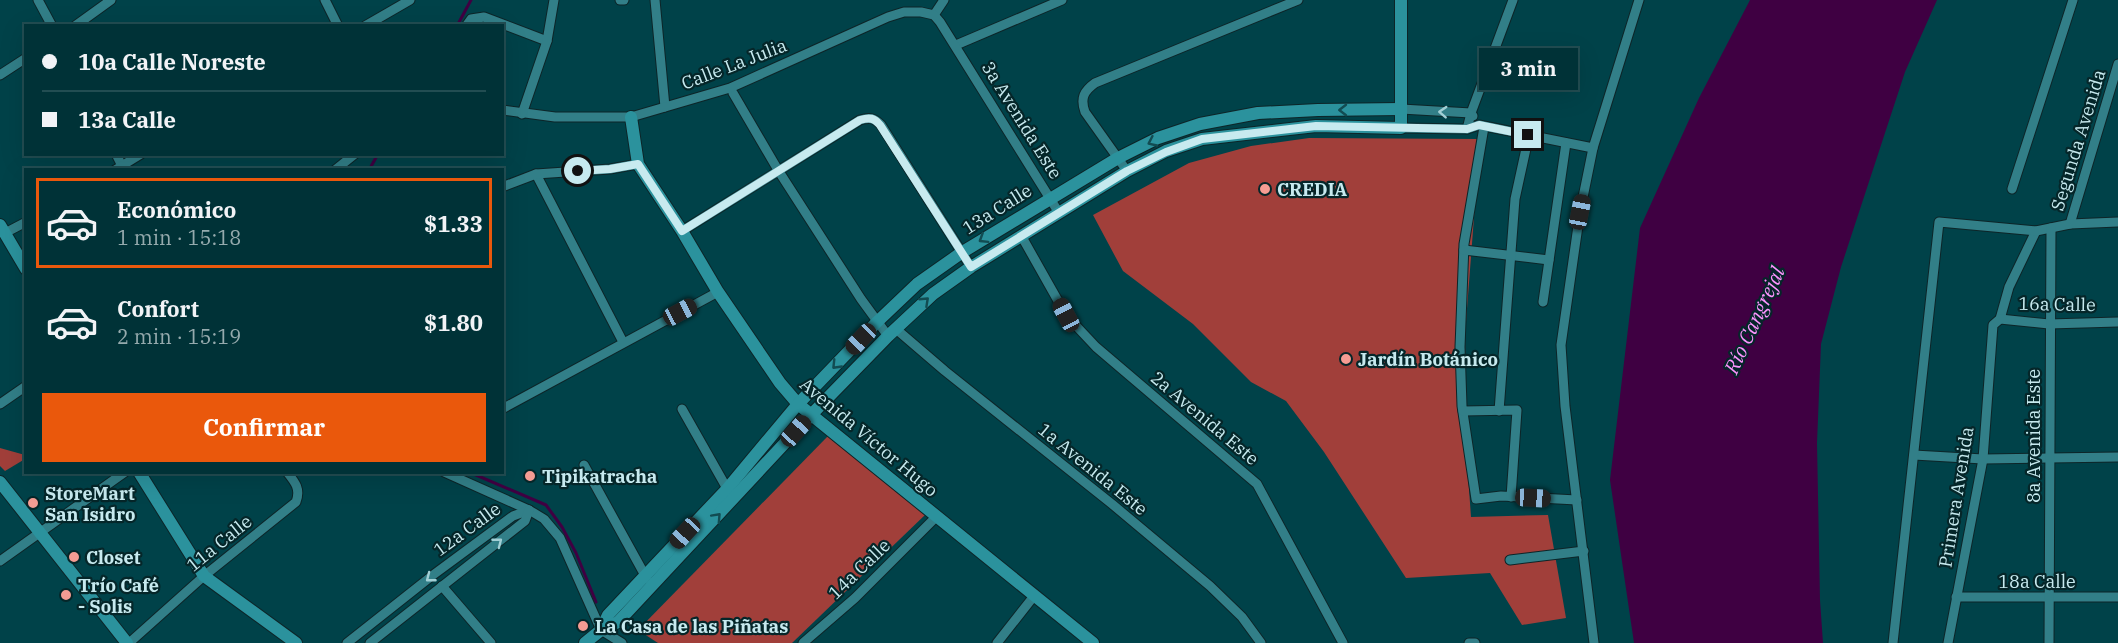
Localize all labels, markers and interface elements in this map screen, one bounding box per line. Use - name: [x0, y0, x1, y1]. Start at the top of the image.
- street label: Calle La Julia: [678, 33, 790, 95]
- text: 10a Calle Noreste: [78, 47, 266, 76]
- callout: 3 min: [1478, 48, 1577, 90]
- text: 3 min: [1501, 55, 1557, 82]
- street label: 3a Avenida Este: [977, 57, 1067, 183]
- street label: Segunda Avenida: [2046, 66, 2110, 213]
- one-way arrow: [1338, 104, 1347, 116]
- text: 13a Calle: [78, 105, 176, 134]
- one-way arrow: [1439, 105, 1448, 118]
- route end: [1514, 121, 1541, 148]
- one-way arrow: [1147, 134, 1158, 146]
- route start: [564, 157, 591, 184]
- place label: CREDIA: [1277, 178, 1348, 201]
- street label: 13a Calle: [958, 179, 1036, 239]
- marker: CREDIA: [1258, 182, 1272, 196]
- car: [1568, 193, 1592, 231]
- text: Económico: [117, 195, 236, 224]
- icon: car: [45, 196, 99, 250]
- text: $1.33: [424, 209, 483, 238]
- text: 1 min · 15:18: [117, 224, 241, 251]
- one-way arrow: [979, 231, 989, 243]
- water label: Río Cangrejal: [1717, 262, 1791, 379]
- street label: 16a Calle: [2018, 292, 2096, 316]
- text: Confort: [117, 294, 199, 323]
- icon: car: [45, 295, 99, 349]
- car: [1050, 295, 1082, 335]
- car: [660, 296, 700, 328]
- one-way arrow: [919, 297, 929, 308]
- text: $1.80: [424, 308, 483, 337]
- car: [842, 320, 880, 358]
- text: 2 min · 15:19: [117, 323, 241, 350]
- place label: Jardín Botánico: [1358, 348, 1498, 371]
- marker: Jardín Botánico: [1339, 352, 1353, 366]
- one-way arrow: [832, 358, 843, 369]
- street label: 2a Avenida Este: [1146, 366, 1264, 470]
- street label: 8a Avenida Este: [2022, 369, 2045, 503]
- street label: Avenida Víctor Hugo: [795, 372, 943, 502]
- button: Confirmar: [42, 393, 486, 462]
- car: [777, 412, 815, 450]
- street label: 1a Avenida Este: [1034, 418, 1152, 520]
- street label: Primera Avenida: [1934, 425, 1979, 569]
- place label: Tipikatracha: [542, 465, 657, 488]
- marker: Tipikatracha: [523, 469, 537, 483]
- place label: StoreMart San Isidro: [45, 482, 136, 526]
- car: [1515, 488, 1551, 508]
- marker: StoreMart San Isidro: [26, 496, 40, 510]
- street label: 12a Calle: [429, 497, 505, 561]
- street label: 11a Calle: [182, 510, 256, 576]
- one-way arrow: [710, 513, 721, 523]
- car: [666, 514, 704, 552]
- street label: 14a Calle: [823, 534, 895, 604]
- one-way arrow: [491, 538, 502, 549]
- place label: Closet: [86, 546, 141, 569]
- marker: Closet: [67, 550, 81, 564]
- one-way arrow: [425, 570, 436, 581]
- street label: 18a Calle: [1998, 570, 2076, 593]
- place label: Trío Café - Solis: [78, 574, 159, 618]
- marker: Trío Café - Solis: [59, 588, 73, 602]
- place label: La Casa de las Piñatas: [595, 615, 788, 638]
- marker: La Casa de las Piñatas: [576, 619, 590, 633]

